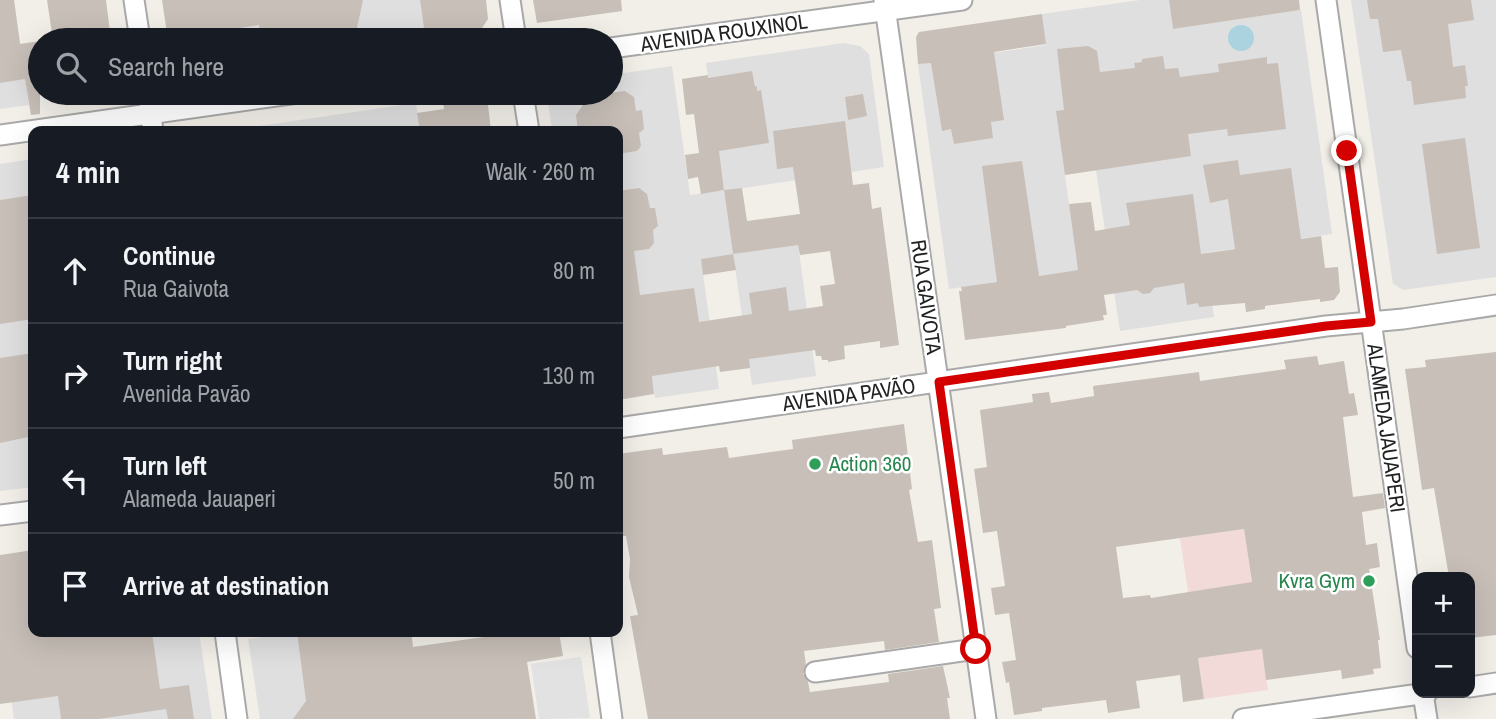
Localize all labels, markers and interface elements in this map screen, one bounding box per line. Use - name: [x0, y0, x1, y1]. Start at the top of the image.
- street label: AVENIDA ROUXINOL: [638, 6, 810, 59]
- search box: [28, 28, 623, 105]
- icon: search: [52, 48, 90, 86]
- text: Search here: [108, 49, 224, 84]
- route end: [1331, 135, 1362, 166]
- text: 4 min: [56, 152, 120, 192]
- text: Walk · 260 m: [486, 156, 595, 187]
- text: Continue: [123, 238, 215, 273]
- street label: RUA GAIVOTA: [904, 238, 949, 357]
- icon: ahead: [56, 252, 94, 290]
- text: 80 m: [553, 255, 595, 286]
- text: Rua Gaivota: [123, 273, 229, 304]
- street label: ALAMEDA JAUAPERI: [1360, 341, 1413, 514]
- text: Turn right: [123, 343, 222, 378]
- icon: right: [56, 357, 94, 395]
- text: 130 m: [543, 360, 595, 391]
- street label: AVENIDA PAVÃO: [780, 371, 917, 418]
- text: Avenida Pavão: [123, 378, 251, 409]
- text: Turn left: [123, 448, 207, 483]
- place label: Action 360: [828, 449, 911, 478]
- marker: Action 360: [807, 456, 823, 472]
- icon: left: [56, 462, 94, 500]
- text: 50 m: [553, 465, 595, 496]
- text: Alameda Jauaperi: [123, 483, 276, 514]
- place label: Kvra Gym: [1278, 566, 1355, 595]
- icon: arrive: [56, 567, 94, 605]
- text: Arrive at destination: [123, 568, 329, 603]
- map controls: [1412, 572, 1475, 698]
- button: +: [1412, 572, 1475, 635]
- marker: Kvra Gym: [1361, 573, 1377, 589]
- route start: [960, 633, 991, 664]
- button: −: [1412, 635, 1475, 698]

